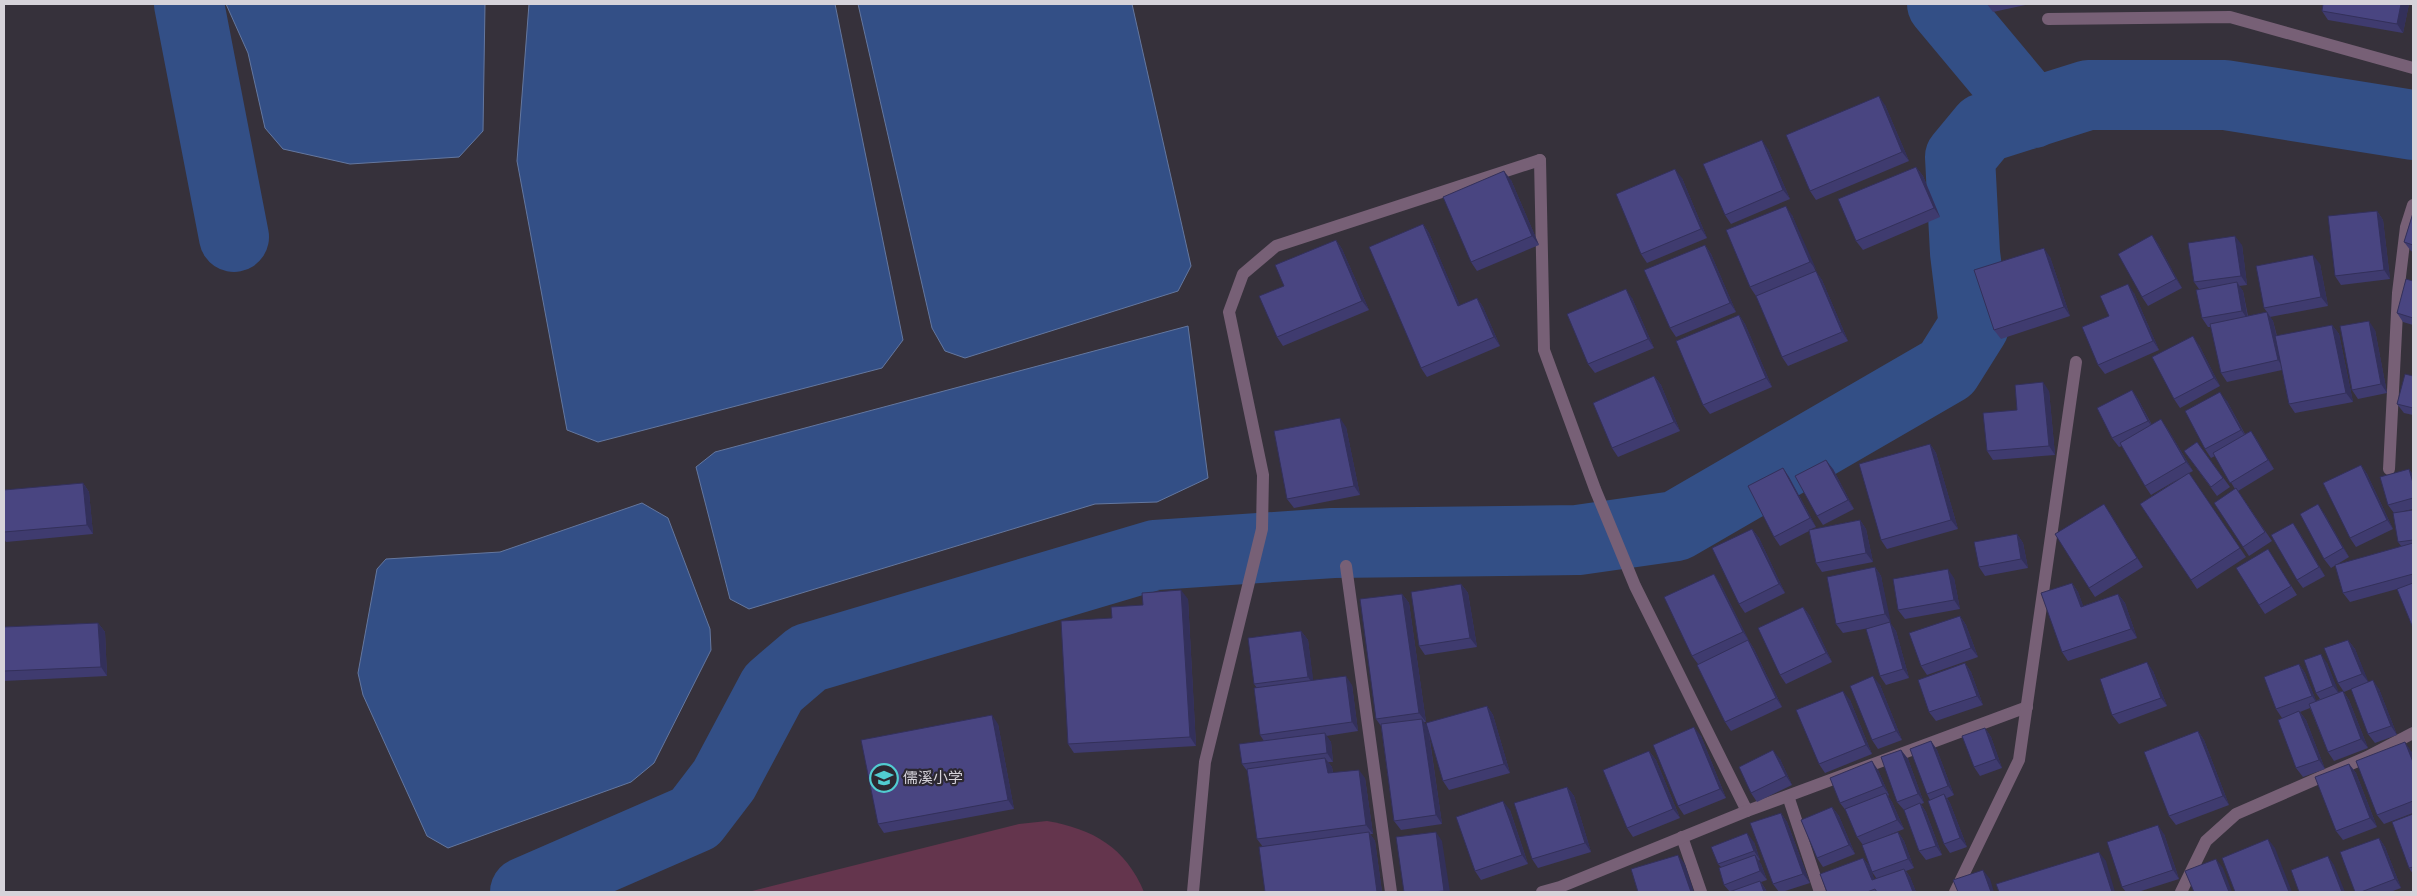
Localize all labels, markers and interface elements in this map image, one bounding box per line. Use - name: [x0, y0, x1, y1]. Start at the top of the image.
- school or university icon: 儒溪小学: [869, 763, 899, 793]
- place label: 儒溪小学: [903, 769, 963, 787]

